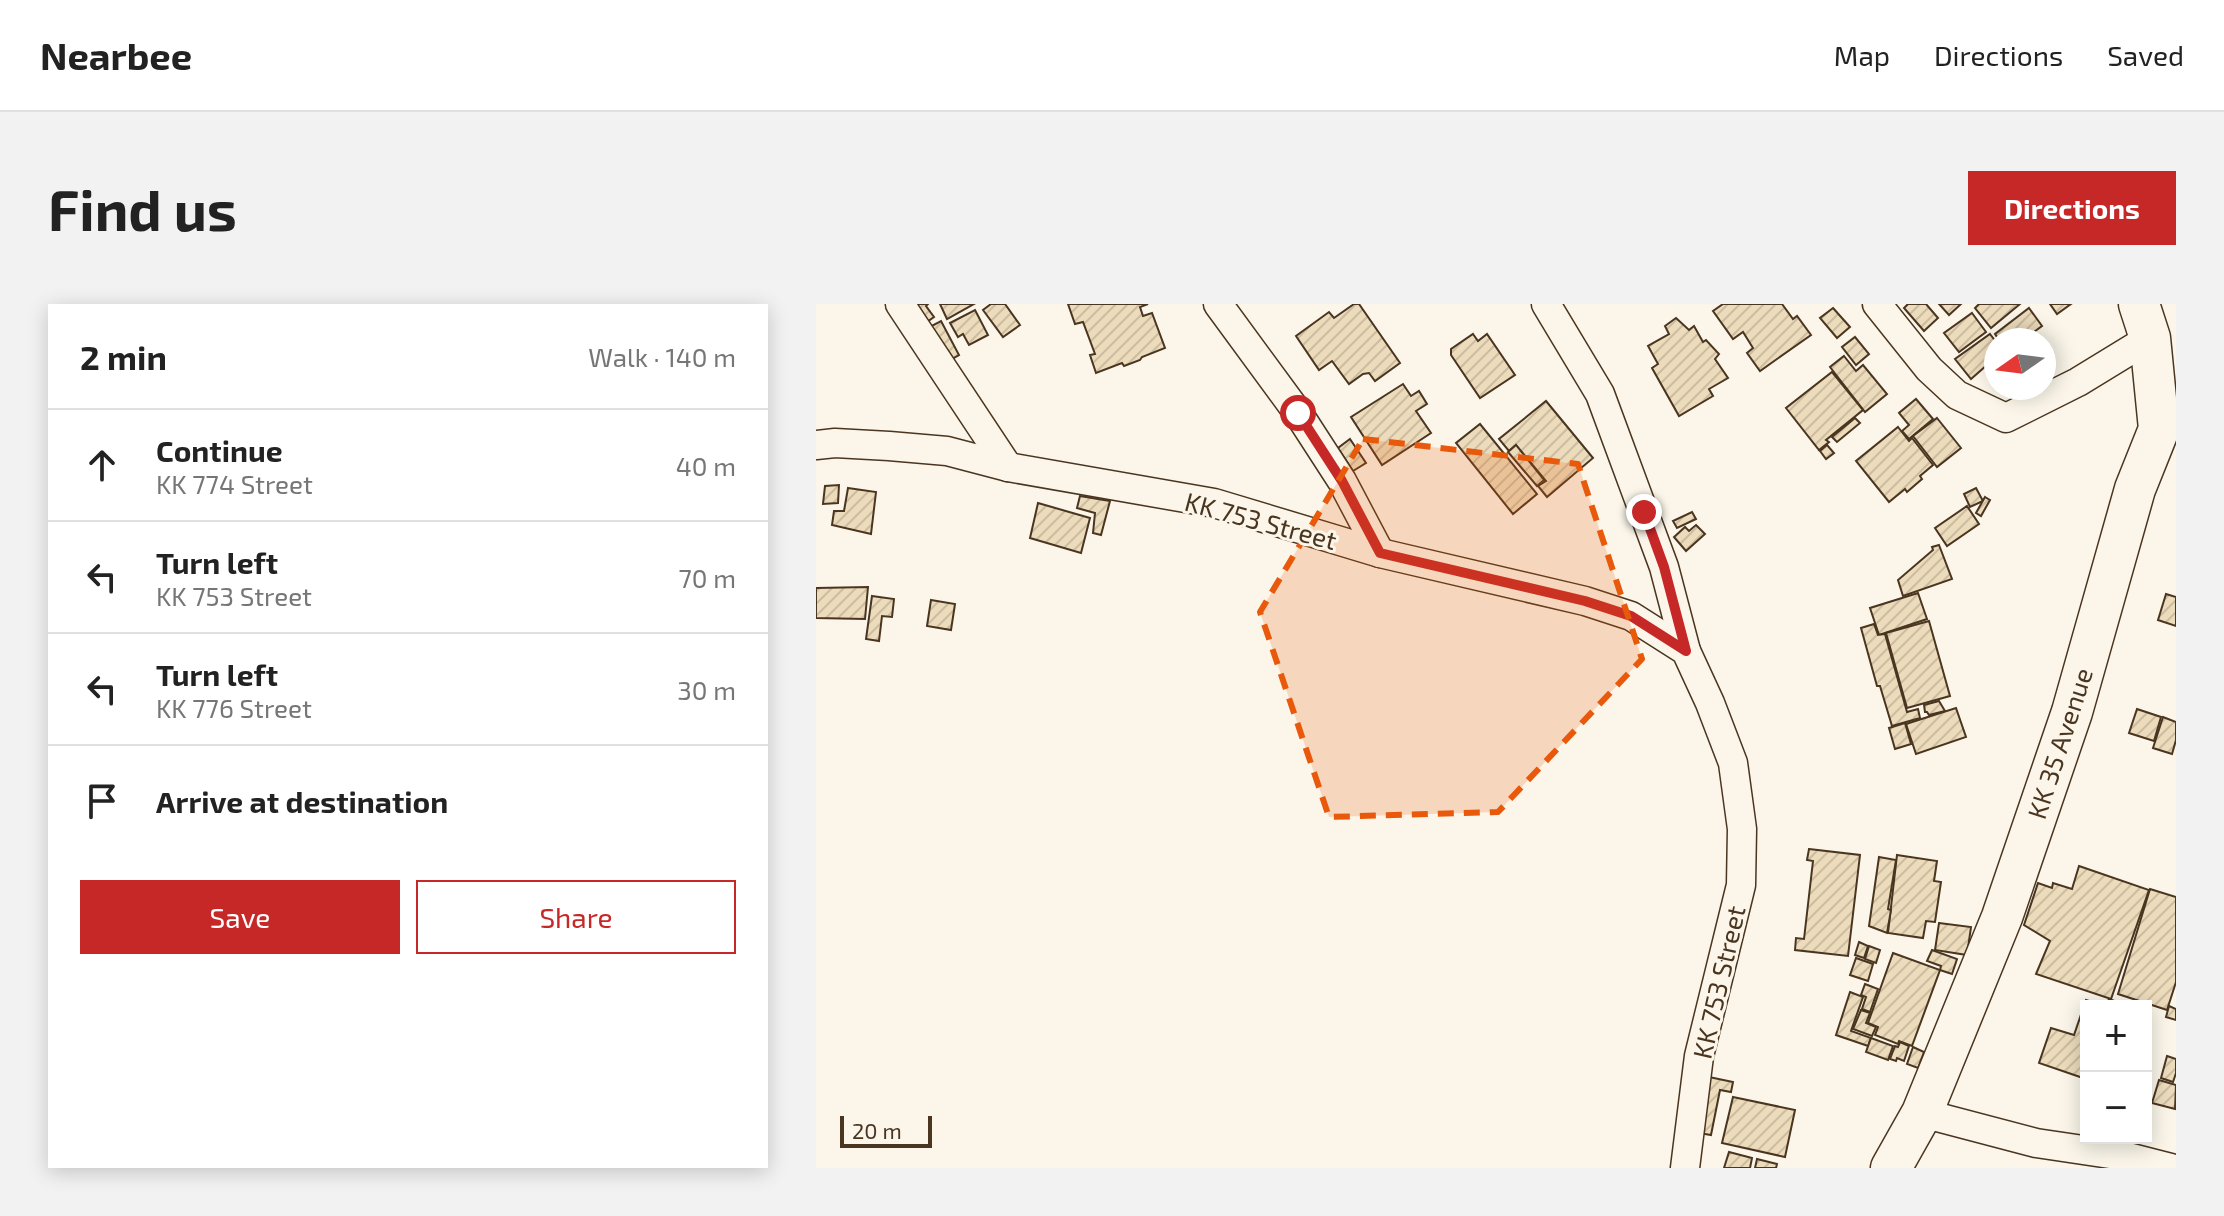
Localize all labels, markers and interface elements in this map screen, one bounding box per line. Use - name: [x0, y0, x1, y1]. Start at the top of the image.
- text: Nearbee: [40, 32, 192, 78]
- text: Map: [1834, 38, 1890, 72]
- text: Directions: [1934, 38, 2063, 72]
- text: Saved: [2107, 38, 2184, 72]
- button: Directions: [1968, 171, 2176, 245]
- text: Find us: [48, 175, 237, 242]
- north arrow: [1984, 328, 2056, 400]
- text: 2 min: [80, 336, 167, 377]
- text: Walk · 140 m: [588, 341, 736, 372]
- route start: [1280, 395, 1316, 431]
- text: Continue: [156, 432, 283, 468]
- icon: ahead: [80, 443, 124, 487]
- text: 40 m: [676, 450, 736, 481]
- text: KK 774 Street: [156, 468, 313, 499]
- street label: KK 753 Street: [1182, 485, 1340, 555]
- route end: [1626, 494, 1662, 530]
- text: Turn left: [156, 544, 278, 580]
- icon: left: [80, 555, 124, 599]
- text: 70 m: [678, 562, 736, 593]
- text: KK 753 Street: [156, 580, 312, 611]
- text: Turn left: [156, 656, 278, 692]
- street label: KK 35 Avenue: [2020, 664, 2098, 822]
- icon: left: [80, 667, 124, 711]
- text: 30 m: [677, 674, 736, 705]
- text: KK 776 Street: [156, 692, 312, 723]
- icon: arrive: [80, 779, 124, 823]
- text: Arrive at destination: [156, 783, 448, 819]
- button: Save: [80, 880, 400, 954]
- button: Share: [416, 880, 736, 954]
- street label: KK 753 Street: [1685, 902, 1751, 1062]
- map controls: [2080, 1000, 2152, 1144]
- button: +: [2080, 1000, 2152, 1072]
- button: −: [2080, 1072, 2152, 1144]
- scale bar: [840, 1112, 932, 1148]
- text: 20 m: [852, 1117, 902, 1143]

